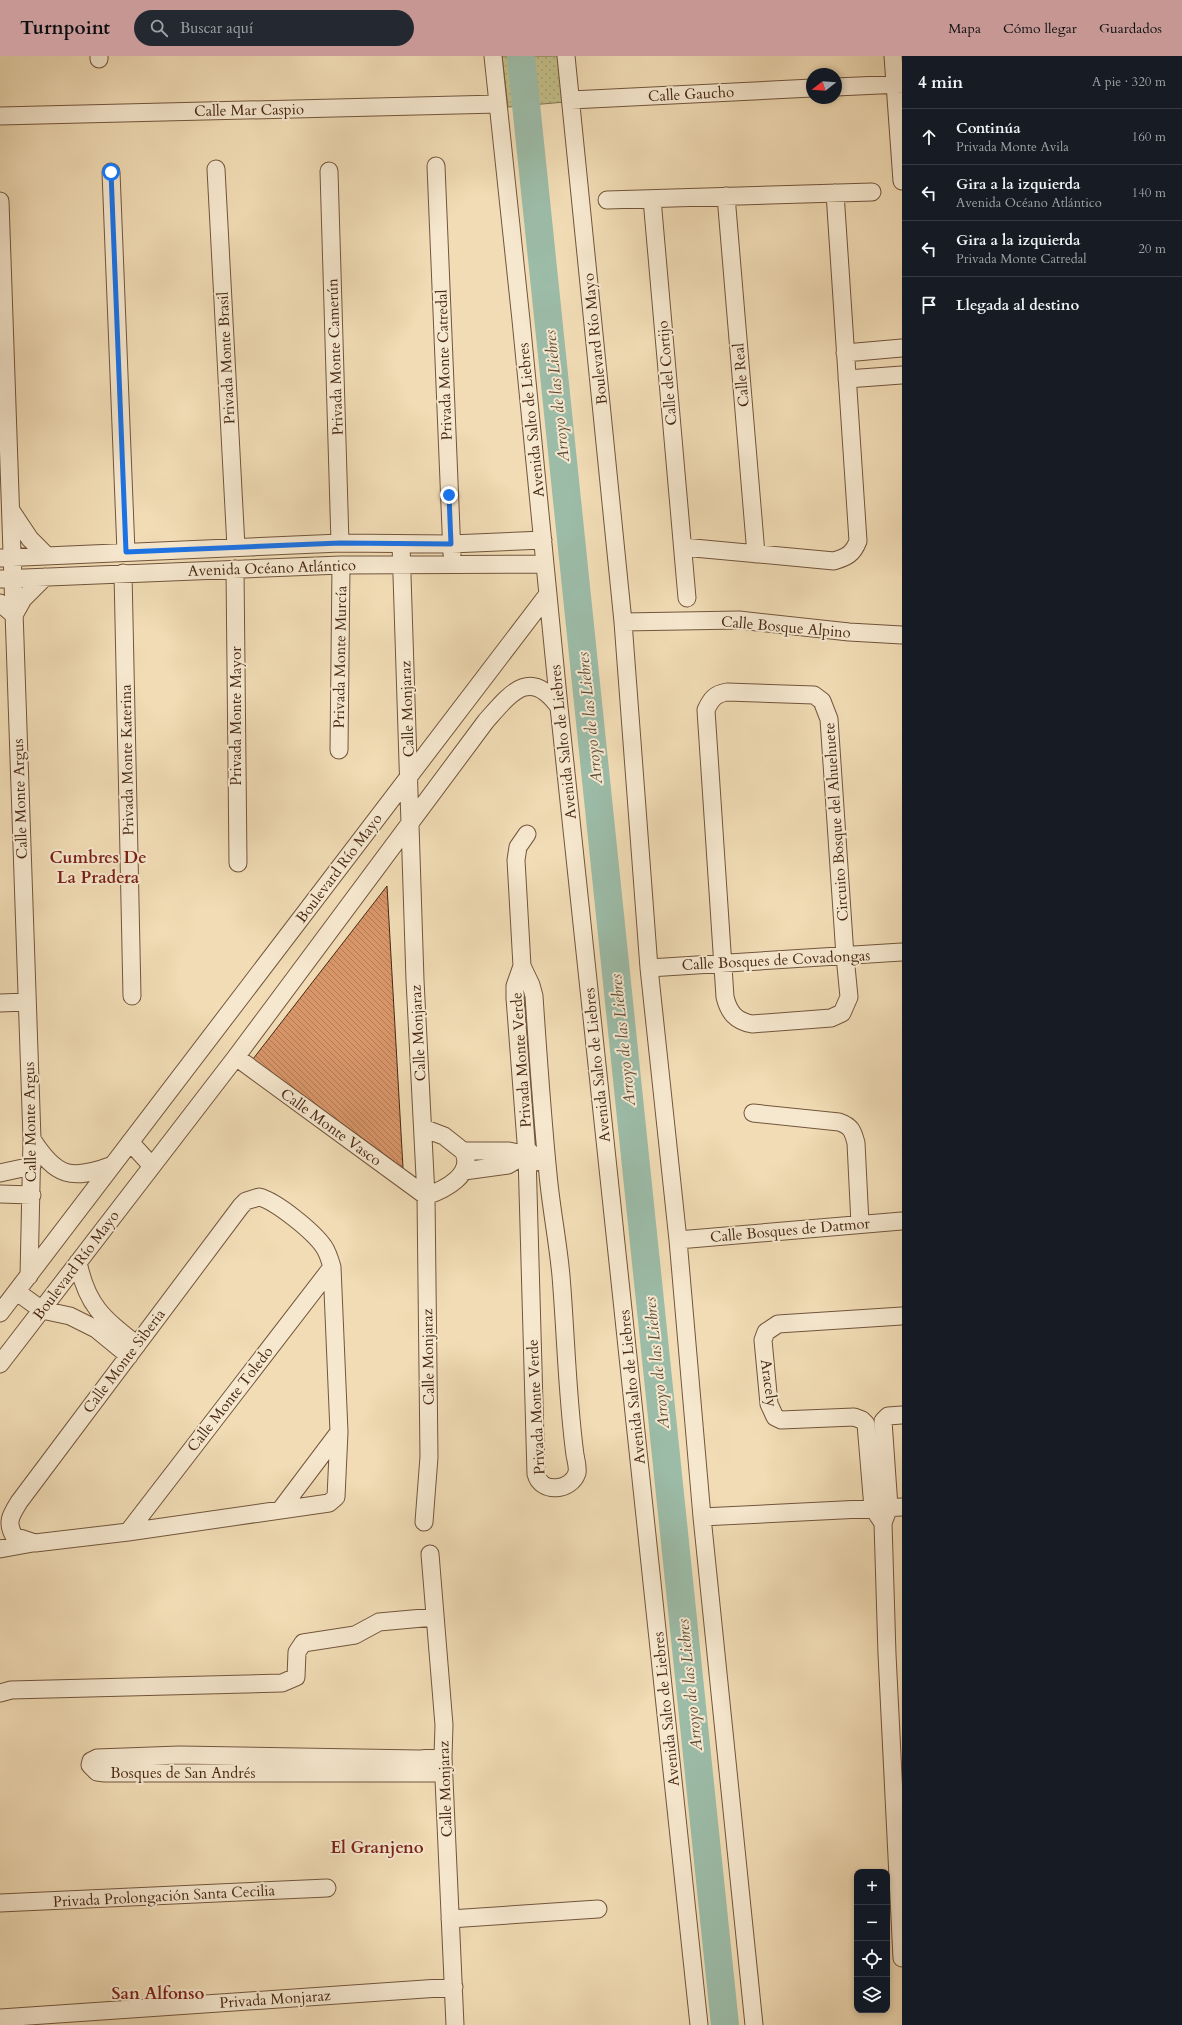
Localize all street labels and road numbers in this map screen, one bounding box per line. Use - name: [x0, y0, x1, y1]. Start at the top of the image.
- street label: Calle Gaucho: [647, 82, 735, 106]
- street label: Calle Mar Caspio: [194, 99, 304, 121]
- street label: Boulevard Río Mayo: [578, 272, 612, 406]
- street label: Privada Monte Camerún: [322, 278, 348, 436]
- street label: Privada Monte Catredal: [431, 289, 457, 441]
- street label: Privada Monte Brasil: [213, 291, 239, 425]
- street label: Calle del Cortijo: [652, 320, 682, 426]
- street label: Avenida Salto de Liebres: [513, 342, 549, 498]
- street label: Calle Real: [728, 342, 754, 408]
- street label: Avenida Océano Atlántico: [188, 555, 356, 581]
- street label: Privada Monte Murcía: [329, 585, 351, 729]
- street label: Calle Bosque Alpino: [720, 611, 852, 643]
- street label: Privada Monte Mayor: [226, 646, 246, 786]
- street label: Calle Monjaraz: [395, 660, 419, 758]
- street label: Avenida Salto de Liebres: [545, 664, 581, 820]
- street label: Privada Monte Katerina: [116, 684, 138, 836]
- street label: Circuito Bosque del Ahuehuete: [819, 722, 853, 922]
- street label: Calle Monte Argus: [8, 738, 32, 860]
- street label: Boulevard Río Mayo: [291, 809, 387, 927]
- street label: Calle Bosques de Covadongas: [681, 945, 871, 975]
- street label: Calle Monjaraz: [405, 984, 431, 1082]
- street label: Avenida Salto de Liebres: [579, 987, 615, 1143]
- street label: Privada Monte Verde: [506, 992, 536, 1128]
- street label: Calle Monte Argus: [19, 1062, 41, 1182]
- street label: Calle Monte Vasco: [276, 1084, 386, 1170]
- street label: Boulevard Río Mayo: [28, 1206, 124, 1324]
- street label: Calle Bosques de Datmor: [709, 1213, 871, 1247]
- street label: Calle Monte Siberia: [78, 1304, 170, 1417]
- street label: Calle Monjaraz: [417, 1308, 439, 1405]
- street label: Avenida Salto de Liebres: [614, 1309, 650, 1465]
- street label: Privada Monte Verde: [522, 1339, 550, 1475]
- street label: Calle Monte Toledo: [183, 1342, 277, 1456]
- street label: Aracely: [756, 1358, 782, 1408]
- street label: Avenida Salto de Liebres: [648, 1631, 684, 1787]
- street label: Calle Monjaraz: [433, 1740, 457, 1838]
- street label: Bosques de San Andrés: [110, 1763, 256, 1783]
- street label: Privada Prolongación Santa Cecilia: [52, 1880, 276, 1912]
- street label: Privada Monjaraz: [219, 1985, 331, 2013]

